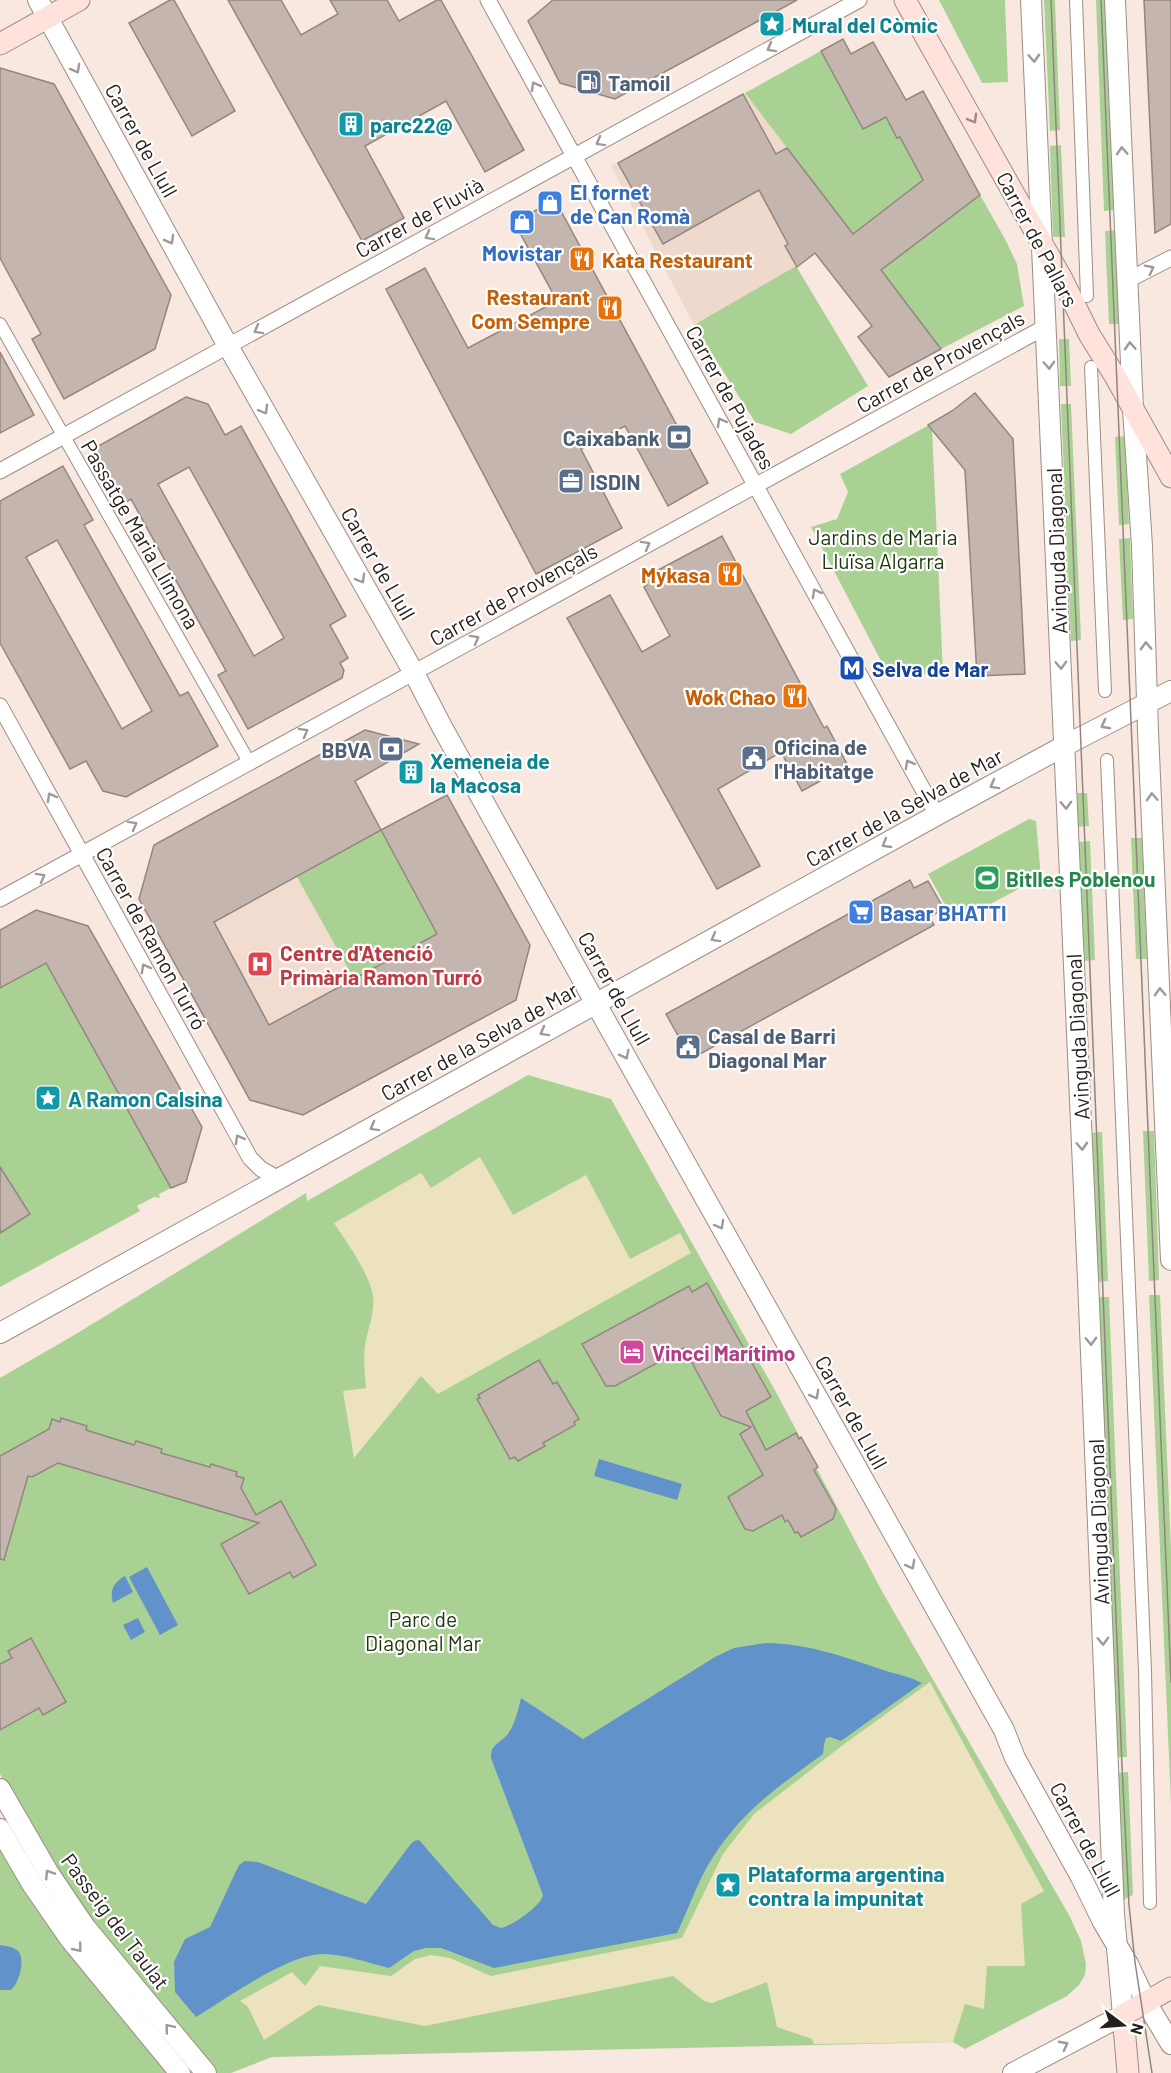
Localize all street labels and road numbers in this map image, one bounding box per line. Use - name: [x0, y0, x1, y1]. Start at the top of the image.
- street label: Carrer de Llull: [101, 79, 183, 201]
- street label: Carrer de Pallars: [992, 167, 1084, 311]
- street label: Carrer de Fluvià: [351, 172, 487, 262]
- street label: Carrer de Provençals: [852, 304, 1028, 418]
- street label: Carrer de Pujades: [681, 321, 781, 473]
- street label: Passatge Maria Llimona: [77, 435, 205, 633]
- street label: Avinguda Diagonal: [1041, 467, 1071, 635]
- street label: Carrer de Llull: [337, 502, 421, 624]
- street label: Carrer de Provençals: [425, 537, 601, 651]
- street label: Carrer de la Selva de Mar: [801, 742, 1007, 872]
- street label: Carrer de Ramon Turró: [91, 842, 213, 1034]
- street label: Carrer de Llull: [574, 927, 656, 1049]
- street label: Avinguda Diagonal: [1060, 953, 1094, 1121]
- street label: Carrer de la Selva de Mar: [376, 976, 582, 1106]
- street label: Carrer de Llull: [811, 1351, 893, 1473]
- street label: Avinguda Diagonal: [1083, 1438, 1113, 1606]
- street label: Carrer de Llull: [1045, 1777, 1127, 1901]
- street label: Passeig del Taulat: [57, 1848, 175, 1994]

